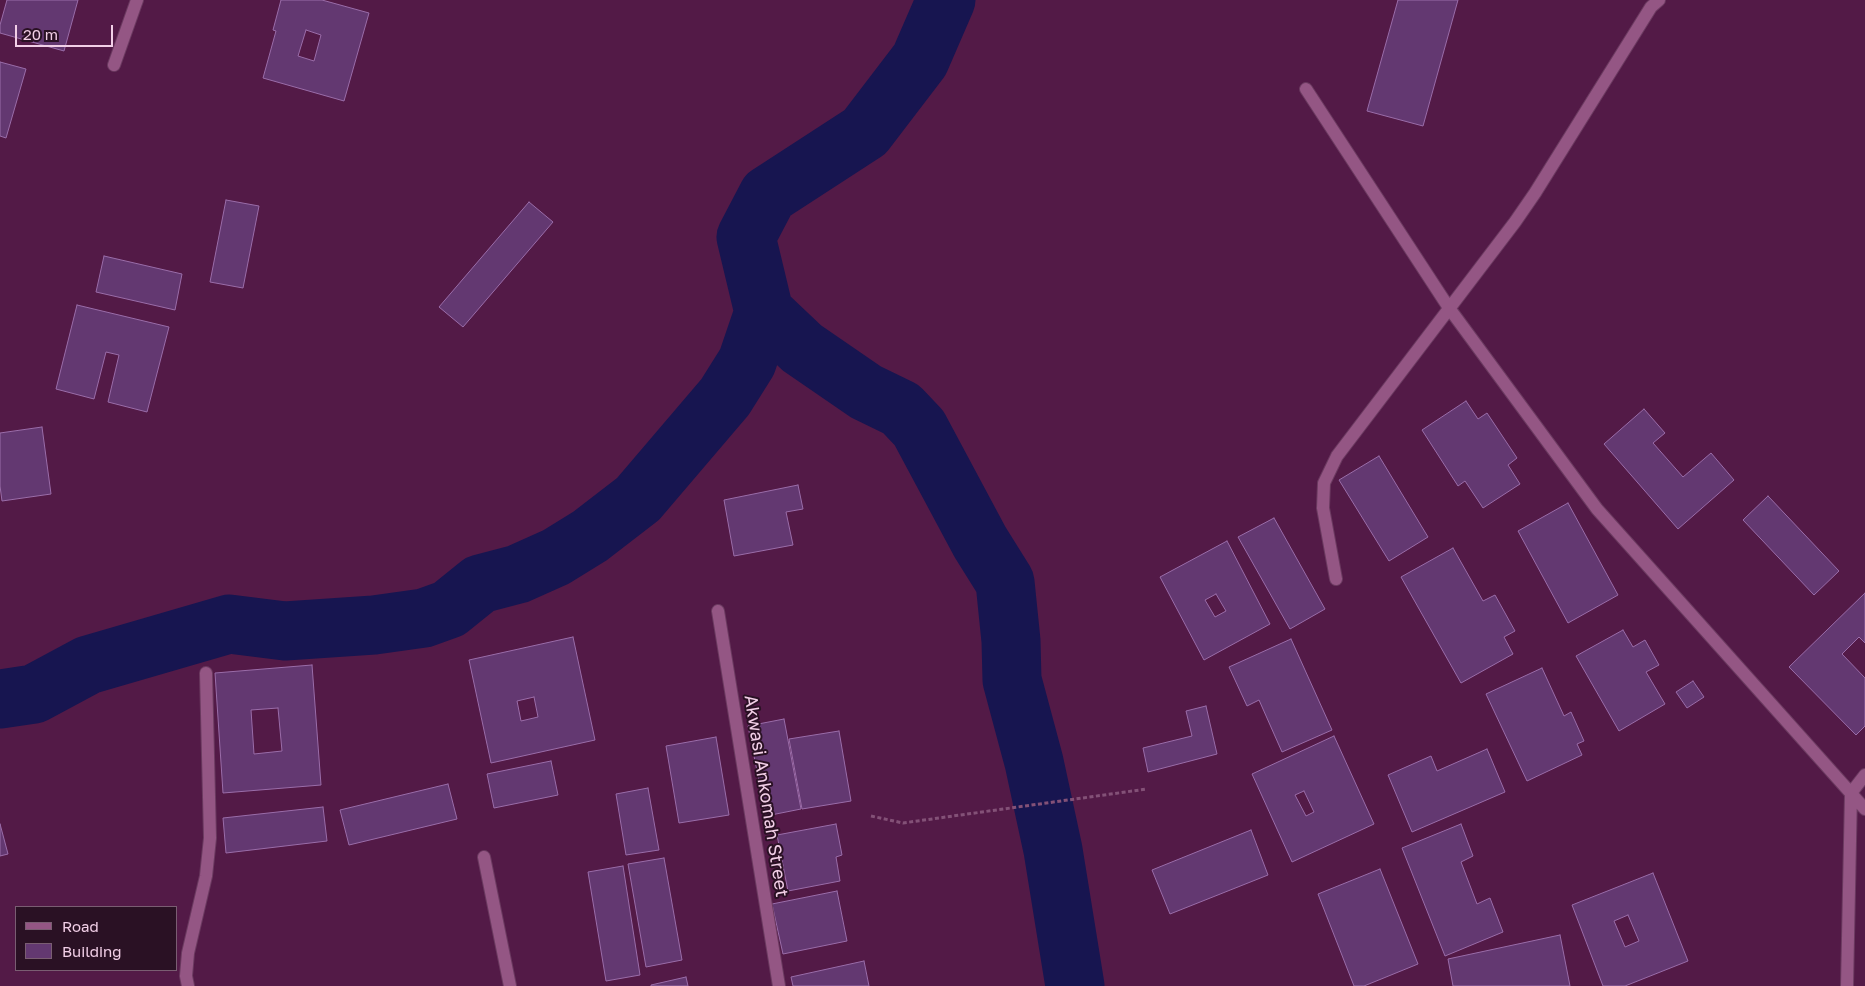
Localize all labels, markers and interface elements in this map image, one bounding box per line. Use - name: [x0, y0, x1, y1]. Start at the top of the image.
- scale bar: [18, 15, 115, 47]
- text: 20 m: [23, 25, 58, 43]
- street label: Akwasi Ankomah Street: [739, 693, 793, 899]
- legend: [15, 906, 178, 971]
- text: Road: [62, 917, 99, 935]
- text: Building: [62, 942, 122, 960]

